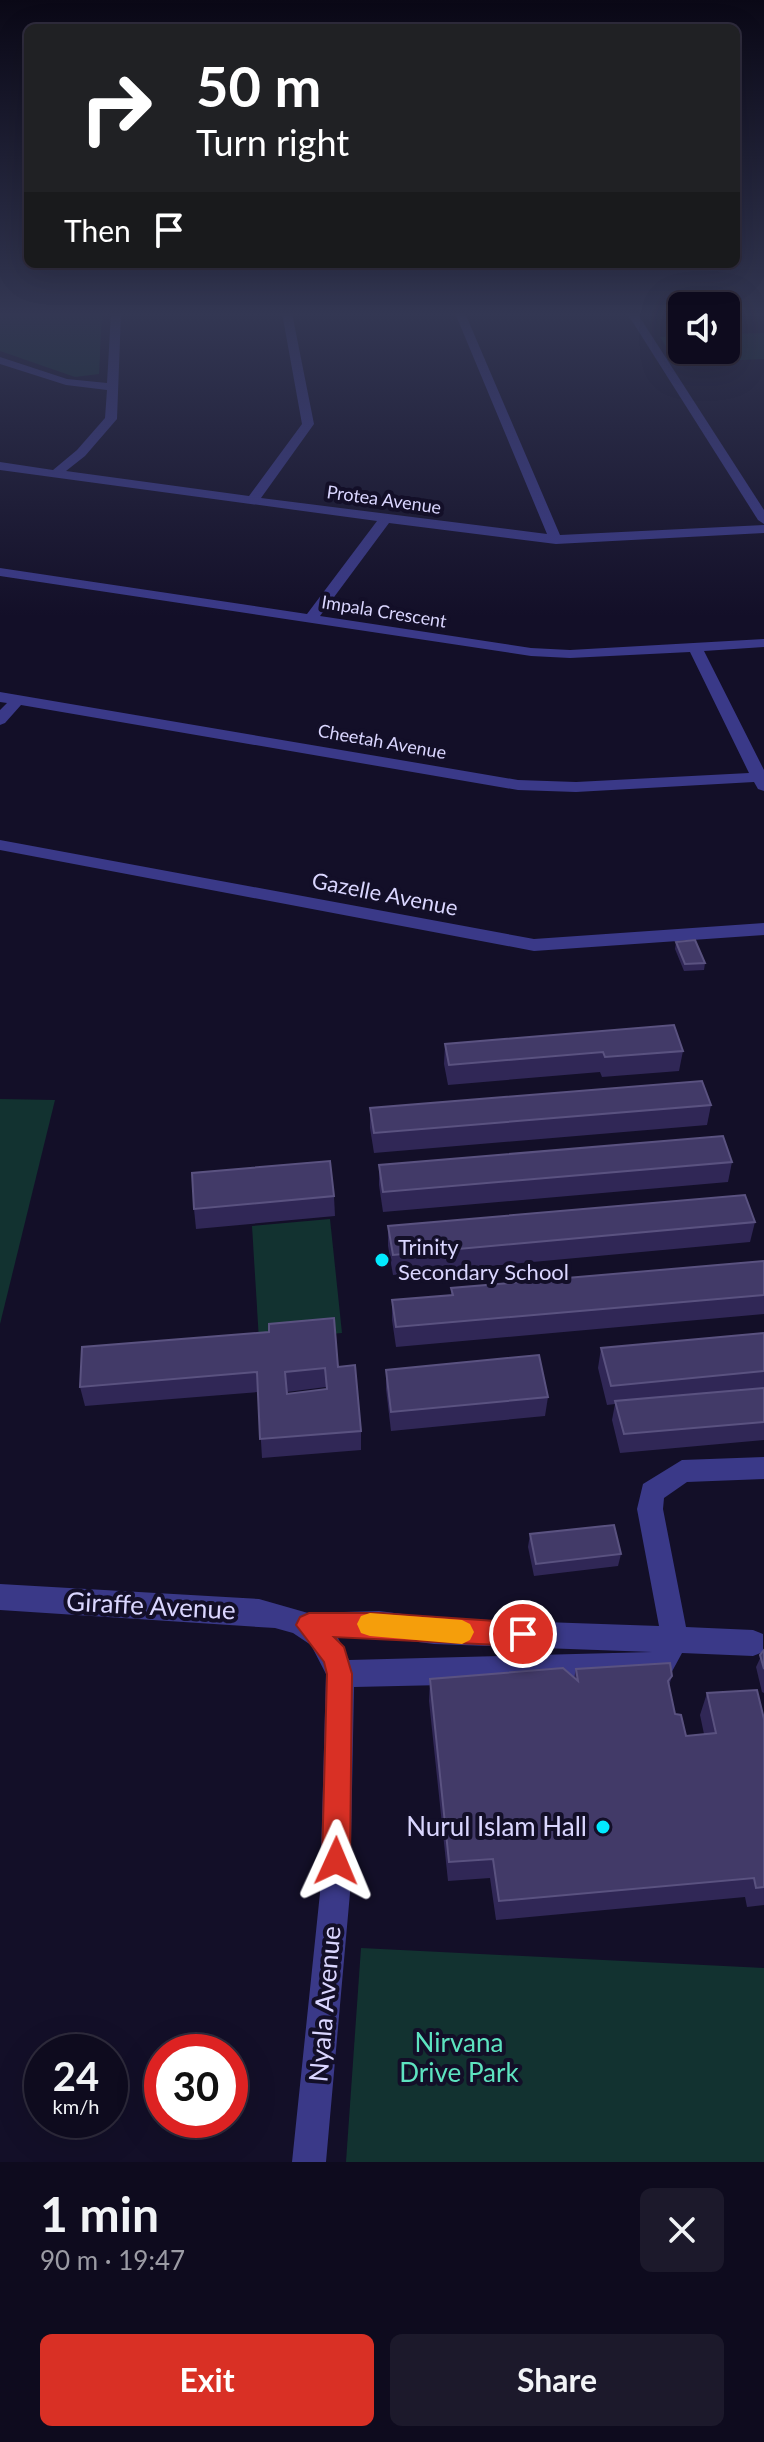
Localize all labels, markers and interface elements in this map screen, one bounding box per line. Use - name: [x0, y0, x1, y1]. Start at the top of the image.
- text: 50 m: [196, 52, 321, 119]
- icon: right: [64, 56, 168, 160]
- text: Turn right: [196, 120, 349, 164]
- icon: arrive: [147, 208, 191, 252]
- text: Then: [64, 212, 131, 248]
- map controls: [668, 292, 740, 364]
- button: sound: [668, 292, 740, 364]
- street label: Protea Avenue: [326, 480, 443, 518]
- street label: Impala Crescent: [320, 590, 449, 632]
- street label: Cheetah Avenue: [316, 719, 448, 763]
- street label: Gazelle Avenue: [310, 866, 460, 921]
- place label: Trinity Secondary School: [398, 1233, 569, 1285]
- marker: Trinity Secondary School: [373, 1251, 391, 1269]
- street label: Giraffe Avenue: [66, 1585, 237, 1625]
- pin: [489, 1600, 557, 1668]
- icon: arrive: [501, 1612, 545, 1656]
- place label: Nurul Islam Hall: [406, 1810, 587, 1842]
- marker: Nurul Islam Hall: [594, 1818, 612, 1836]
- position arrow: [294, 1819, 378, 1903]
- street label: Nyala Avenue: [301, 1925, 347, 2083]
- park label: Nirvana Drive Park: [399, 2026, 520, 2088]
- speed limit sign: 30: [144, 2034, 248, 2138]
- text: 24: [53, 2052, 99, 2100]
- text: km/h: [53, 2094, 99, 2118]
- text: 1 min: [40, 2185, 159, 2242]
- button: close: [640, 2188, 724, 2272]
- text: 90 m · 19:47: [40, 2244, 185, 2276]
- button: Exit: [40, 2334, 374, 2426]
- button: Share: [390, 2334, 724, 2426]

